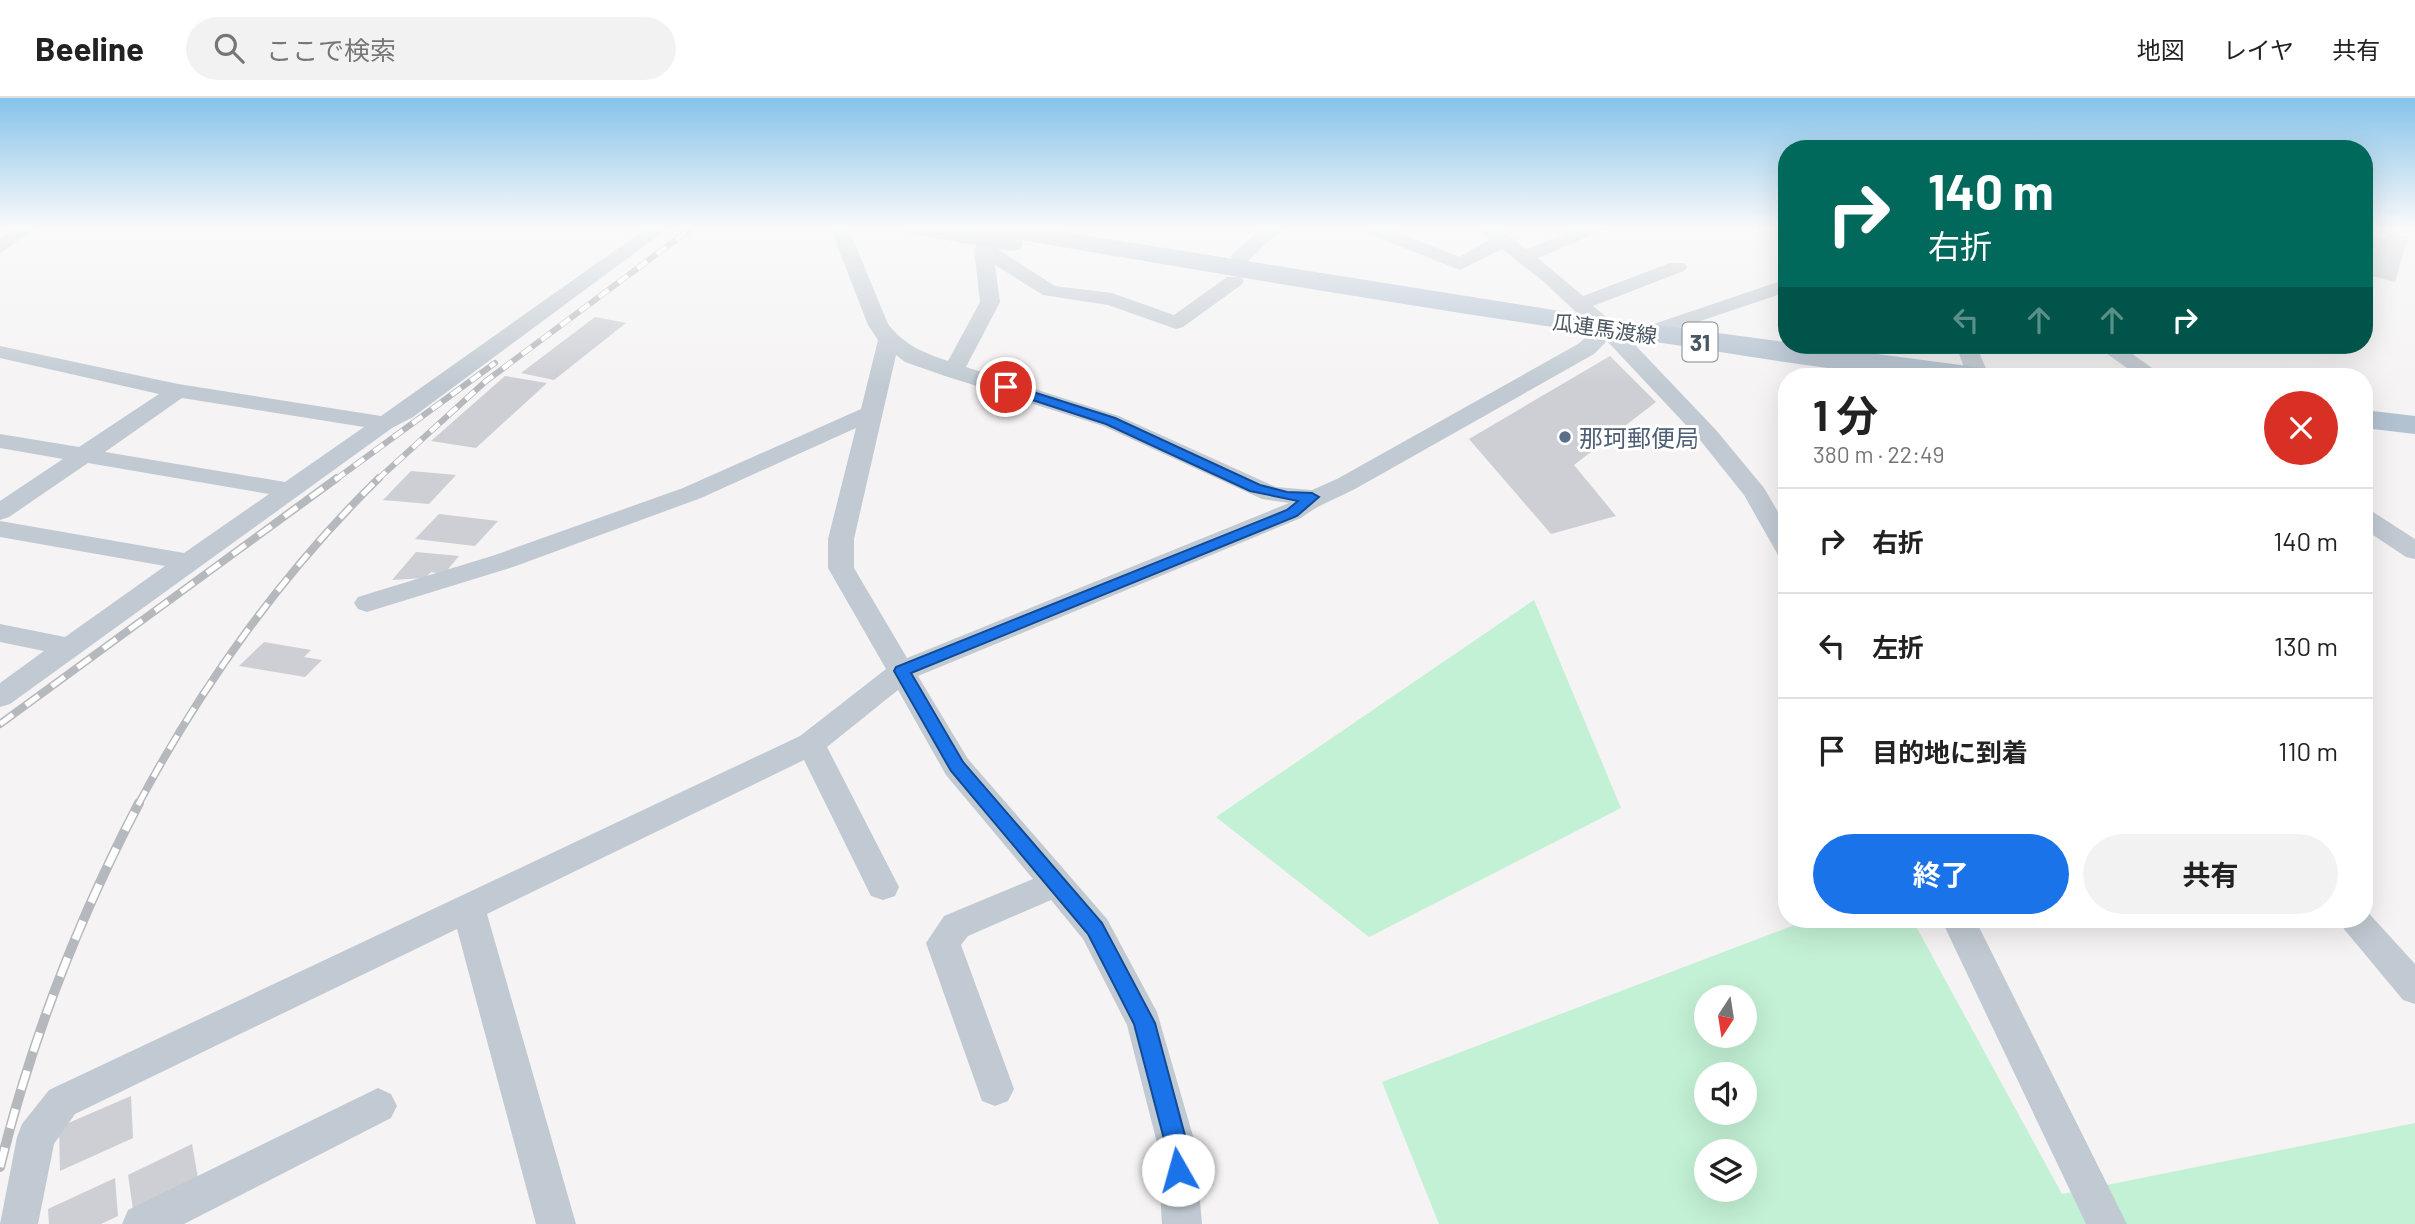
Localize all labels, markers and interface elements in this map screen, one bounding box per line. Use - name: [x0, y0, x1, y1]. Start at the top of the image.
- search box: [186, 17, 676, 80]
- text: Beeline: [35, 28, 144, 68]
- icon: search: [210, 29, 248, 67]
- text: ここで検索: [266, 34, 396, 65]
- text: 地図: [2137, 35, 2185, 64]
- text: レイヤ: [2223, 35, 2294, 64]
- text: 共有: [2332, 35, 2380, 64]
- text: 140 m: [1928, 161, 2054, 220]
- icon: right: [1813, 168, 1904, 259]
- text: 右折: [1928, 226, 1992, 264]
- icon: left: [1947, 301, 1985, 339]
- icon: ahead: [2020, 301, 2058, 339]
- icon: ahead: [2093, 301, 2131, 339]
- icon: right: [2166, 301, 2204, 339]
- street label: 瓜連馬渡線: [1551, 308, 1659, 348]
- road number: 31: [1682, 322, 1718, 362]
- pin: [976, 357, 1036, 417]
- icon: arrive: [987, 368, 1025, 406]
- text: 1 分: [1813, 389, 1878, 439]
- button: close: [2264, 391, 2338, 465]
- place label: 那珂郵便局: [1579, 423, 1699, 452]
- marker: 那珂郵便局: [1557, 429, 1573, 445]
- text: 380 m · 22:49: [1813, 440, 1945, 468]
- icon: right: [1813, 522, 1851, 560]
- text: 140 m: [2273, 525, 2338, 556]
- text: 右折: [1872, 526, 1924, 557]
- icon: left: [1813, 627, 1851, 665]
- text: 130 m: [2274, 630, 2338, 661]
- text: 左折: [1872, 631, 1924, 662]
- icon: arrive: [1813, 732, 1851, 770]
- text: 110 m: [2278, 735, 2338, 766]
- text: 目的地に到着: [1872, 736, 2028, 767]
- button: 終了: [1813, 834, 2069, 914]
- button: 共有: [2083, 834, 2338, 914]
- north arrow: [1694, 985, 1757, 1048]
- map controls: [1694, 985, 1757, 1202]
- button: sound: [1694, 1062, 1757, 1125]
- position arrow: [1141, 1133, 1215, 1207]
- button: layers: [1694, 1139, 1757, 1202]

